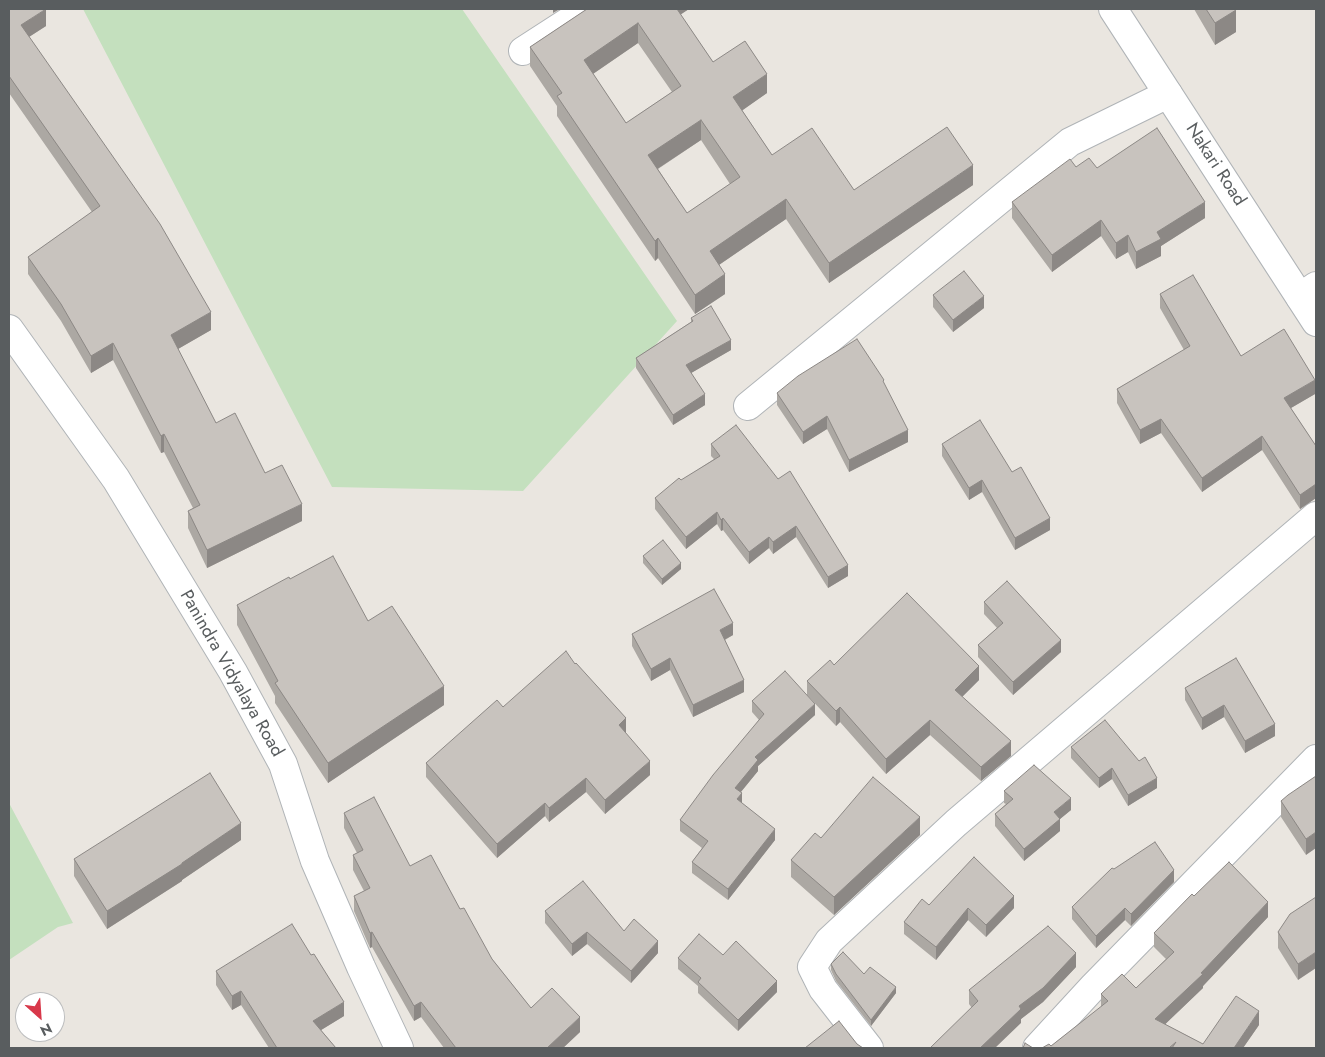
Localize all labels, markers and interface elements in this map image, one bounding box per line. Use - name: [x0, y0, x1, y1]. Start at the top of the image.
- street label: Nakari Road: [1180, 120, 1250, 210]
- street label: Panindra Vidyalaya Road: [174, 587, 288, 761]
- north arrow: [15, 992, 65, 1042]
- text: N: [37, 1018, 56, 1041]

